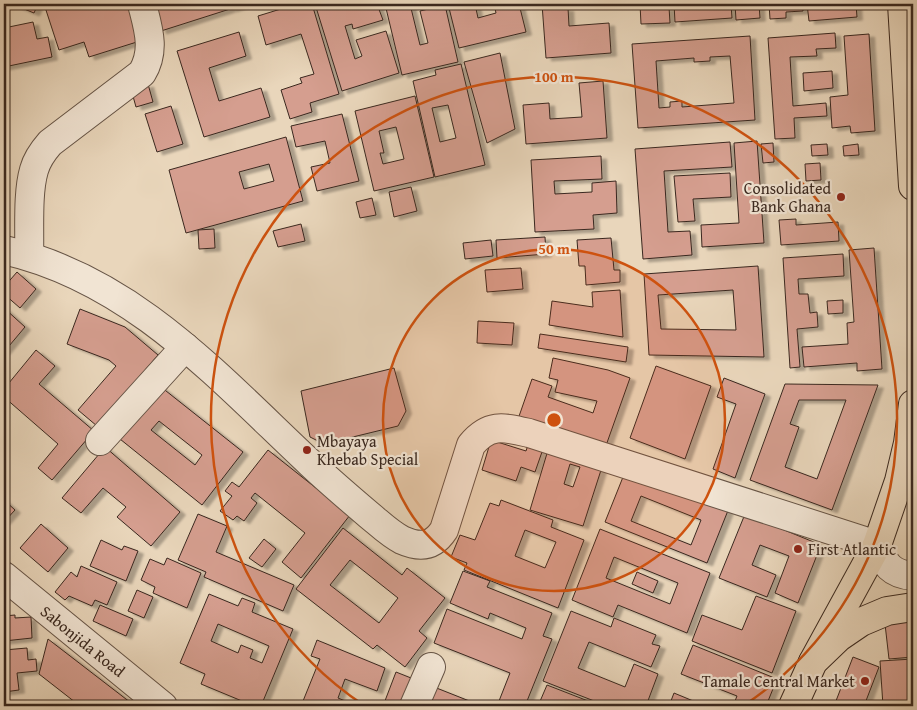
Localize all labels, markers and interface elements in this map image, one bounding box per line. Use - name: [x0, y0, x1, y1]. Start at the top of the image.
- text: 100 m: [534, 66, 574, 87]
- place label: Consolidated Bank Ghana: [744, 176, 831, 218]
- marker: Consolidated Bank Ghana: [835, 191, 847, 203]
- text: 50 m: [538, 238, 570, 259]
- centre of rings: [545, 411, 563, 429]
- place label: Mbayaya Khebab Special: [317, 429, 419, 471]
- marker: Mbayaya Khebab Special: [301, 444, 313, 456]
- place label: First Atlantic: [808, 537, 896, 561]
- marker: First Atlantic: [792, 543, 804, 555]
- street label: Sabonjida Road: [36, 599, 131, 683]
- place label: Tamale Central Market: [702, 669, 855, 693]
- marker: Tamale Central Market: [859, 675, 871, 687]

